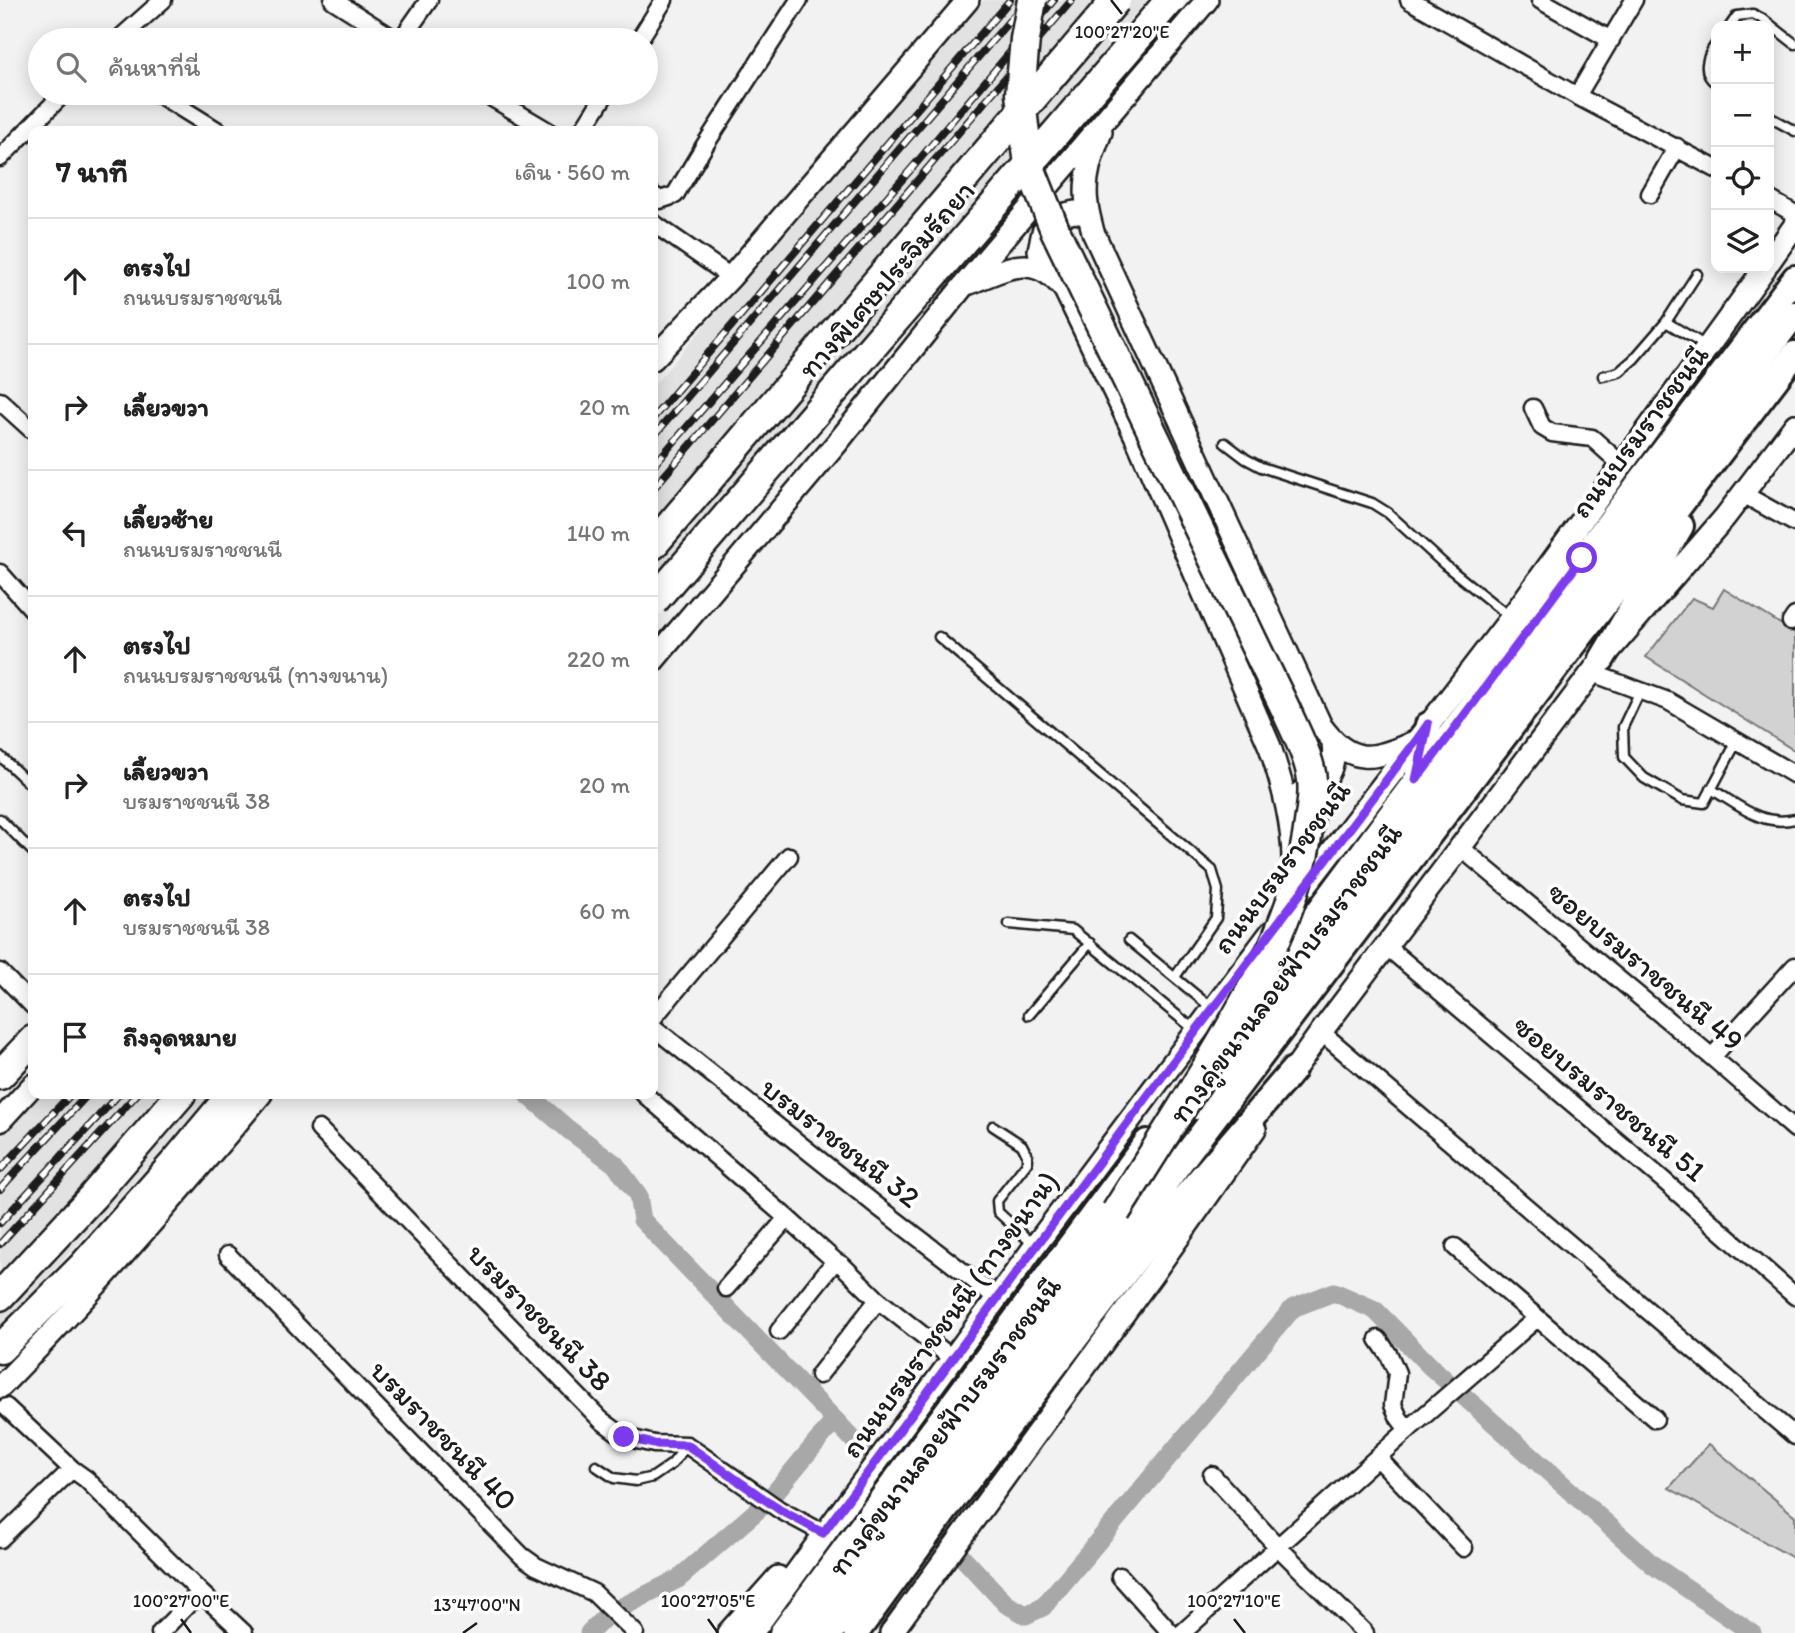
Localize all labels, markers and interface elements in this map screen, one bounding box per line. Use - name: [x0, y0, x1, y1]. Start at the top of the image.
- text: 100°27'20"E: [1075, 21, 1169, 43]
- map controls: [1711, 21, 1774, 273]
- button: +: [1711, 21, 1774, 84]
- search box: [28, 28, 658, 105]
- icon: search: [52, 48, 90, 86]
- text: ค้นหาที่นี่: [108, 51, 201, 83]
- button: −: [1711, 84, 1774, 147]
- button: locate: [1711, 147, 1774, 210]
- text: 7 นาที: [56, 153, 128, 190]
- text: เดิน · 560 m: [515, 158, 630, 186]
- street label: ทางพิเศษประจิมรัถยา: [790, 172, 982, 386]
- button: layers: [1711, 210, 1774, 273]
- text: ตรงไป: [123, 251, 191, 283]
- icon: ahead: [56, 262, 94, 300]
- text: 100 m: [566, 267, 630, 295]
- text: ถนนบรมราชชนนี: [123, 283, 282, 311]
- street label: ถนนบรมราชชนนี: [1562, 337, 1716, 525]
- icon: right: [56, 388, 94, 426]
- text: เลี้ยวขวา: [123, 391, 209, 423]
- text: 20 m: [579, 393, 630, 421]
- text: เลี้ยวซ้าย: [123, 503, 213, 535]
- icon: left: [56, 514, 94, 552]
- text: 140 m: [567, 519, 630, 547]
- text: ถนนบรมราชชนนี: [123, 535, 282, 563]
- route start: [1566, 542, 1597, 573]
- text: ตรงไป: [123, 629, 191, 661]
- icon: ahead: [56, 640, 94, 678]
- text: 220 m: [567, 645, 630, 673]
- text: ถนนบรมราชชนนี (ทางขนาน): [123, 661, 388, 689]
- text: เลี้ยวขวา: [123, 755, 209, 787]
- icon: right: [56, 766, 94, 804]
- text: 20 m: [579, 771, 630, 799]
- street label: ถนนบรมราชชนนี: [1204, 773, 1358, 961]
- text: บรมราชชนนี 38: [123, 787, 270, 815]
- street label: ทางคู่ขนานลอยฟ้าบรมราชชนนี: [1160, 816, 1411, 1131]
- street label: ซอยบรมราชชนนี 49: [1541, 873, 1751, 1059]
- text: ตรงไป: [123, 881, 191, 913]
- icon: ahead: [56, 892, 94, 930]
- text: 60 m: [579, 897, 630, 925]
- text: บรมราชชนนี 38: [123, 913, 270, 941]
- street label: ซอยบรมราชชนนี 51: [1506, 1007, 1714, 1189]
- icon: arrive: [56, 1018, 94, 1056]
- text: ถึงจุดหมาย: [123, 1021, 237, 1053]
- street label: บรมราชชนนี 32: [754, 1069, 928, 1216]
- street label: ถนนบรมราชชนนี (ทางขนาน): [832, 1163, 1066, 1465]
- street label: บรมราชชนนี 38: [460, 1235, 620, 1399]
- street label: ทางคู่ขนานลอยฟ้าบรมราชชนนี: [819, 1269, 1070, 1584]
- street label: บรมราชชนนี 40: [363, 1352, 525, 1518]
- route end: [608, 1421, 639, 1452]
- text: 100°27'00"E: [133, 1590, 229, 1612]
- text: 100°27'05"E: [661, 1590, 755, 1612]
- text: 100°27'10"E: [1187, 1590, 1281, 1612]
- text: 13°47'00"N: [433, 1594, 521, 1616]

